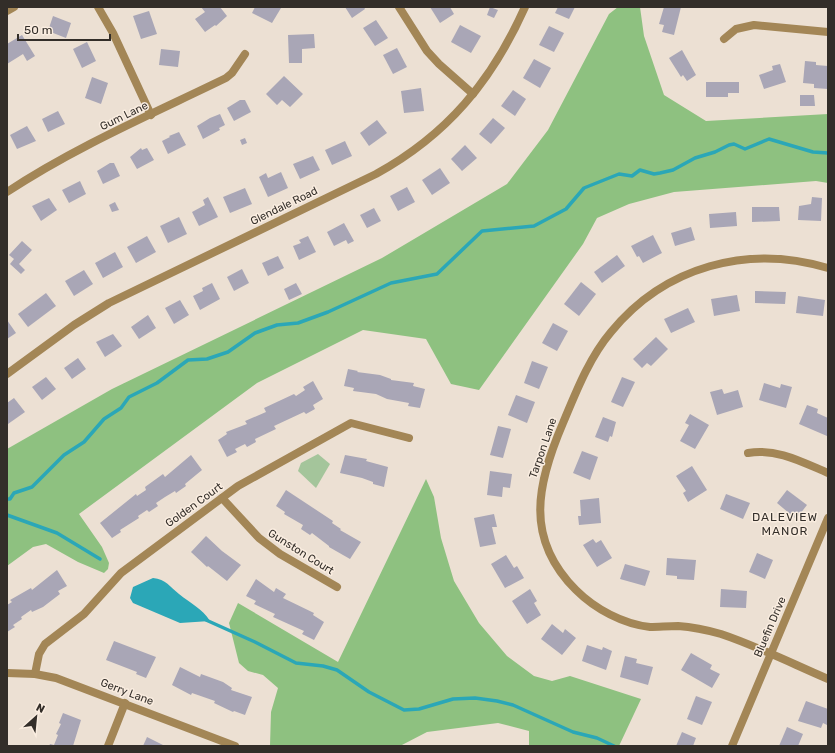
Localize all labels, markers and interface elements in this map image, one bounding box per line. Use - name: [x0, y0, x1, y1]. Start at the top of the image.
- scale bar: [18, 16, 110, 42]
- text: 50 m: [24, 23, 52, 37]
- street label: Gum Lane: [98, 99, 150, 133]
- street label: Glendale Road: [248, 184, 320, 228]
- street label: Tarpon Lane: [527, 416, 559, 480]
- street label: Golden Court: [163, 480, 226, 530]
- district label: DALEVIEW MANOR: [752, 510, 818, 538]
- street label: Gunston Court: [266, 527, 337, 578]
- street label: Bluefin Drive: [751, 595, 789, 659]
- street label: Gerry Lane: [99, 676, 155, 708]
- north arrow: [16, 697, 56, 737]
- text: N: [34, 701, 47, 716]

